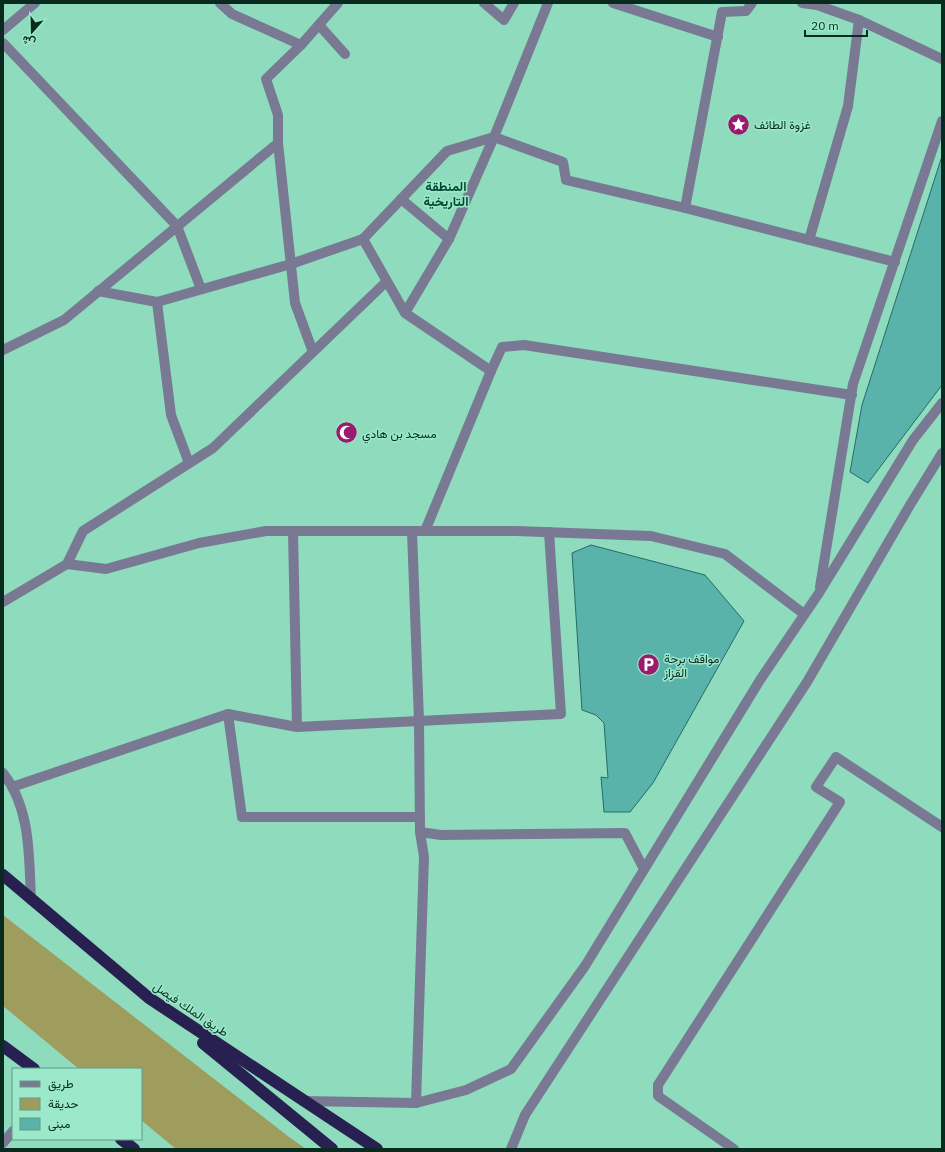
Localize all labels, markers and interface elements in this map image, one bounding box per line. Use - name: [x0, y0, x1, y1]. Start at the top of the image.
- north arrow: [12, 12, 52, 52]
- scale bar: [805, 12, 867, 38]
- text: 20 m: [811, 18, 839, 33]
- text: ش: [20, 33, 37, 50]
- place icon: غزوة الطائف: [726, 111, 752, 137]
- place label: غزوة الطائف: [754, 117, 811, 133]
- district label: المنطقة التاريخية: [423, 178, 469, 210]
- mosque icon: مسجد بن هادي: [334, 420, 360, 446]
- place label: مسجد بن هادي: [362, 426, 437, 444]
- place label: مواقف برحة القزاز: [663, 651, 719, 681]
- parking icon: مواقف برحة القزاز: [636, 652, 662, 678]
- street label: طريق الملك فيصل: [150, 978, 231, 1041]
- legend: [12, 1068, 142, 1140]
- text: طريق: [48, 1076, 74, 1092]
- text: حديقة: [48, 1096, 78, 1111]
- text: مبنى: [48, 1116, 70, 1132]

